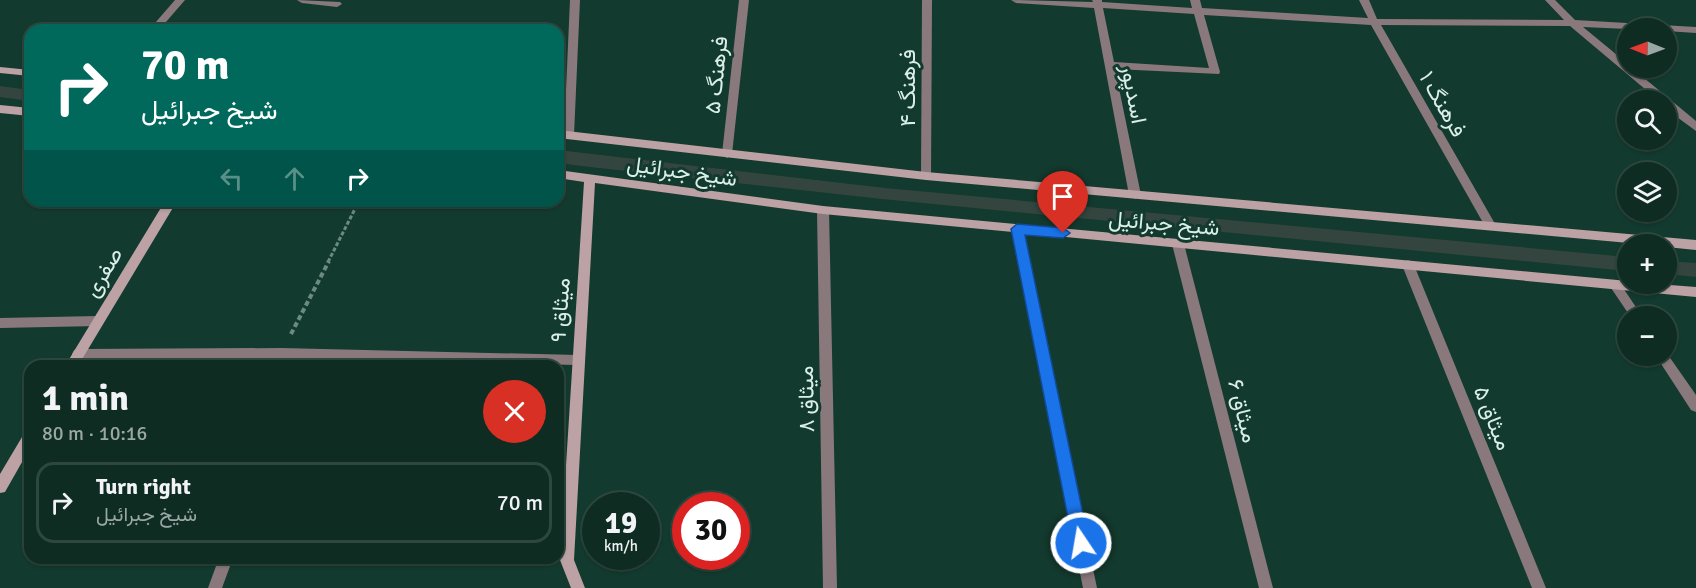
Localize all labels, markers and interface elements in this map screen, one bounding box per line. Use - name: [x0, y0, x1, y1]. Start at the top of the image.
- north arrow: [1617, 18, 1677, 78]
- map controls: [1617, 18, 1677, 366]
- street label: فرهنگ ۵: [698, 35, 734, 115]
- text: 70 m: [141, 40, 230, 91]
- icon: right: [42, 48, 120, 126]
- street label: فرهنگ ۴: [894, 49, 921, 127]
- street label: اسدپور: [1114, 61, 1153, 126]
- street label: فرهنگ ۱: [1413, 66, 1473, 142]
- button: search: [1617, 90, 1677, 150]
- text: شیخ جبرائیل: [141, 94, 277, 127]
- street label: شیخ جبرائیل: [625, 150, 739, 193]
- icon: left: [215, 162, 248, 195]
- icon: ahead: [278, 162, 311, 195]
- icon: right: [341, 162, 374, 195]
- button: layers: [1617, 162, 1677, 222]
- pin: [1037, 171, 1088, 233]
- icon: arrive: [1046, 180, 1079, 213]
- street label: شیخ جبرائیل: [1107, 205, 1221, 242]
- button: +: [1617, 234, 1677, 294]
- street label: صفری: [78, 242, 128, 302]
- street label: میثاق ۹: [544, 277, 576, 343]
- button: −: [1617, 306, 1677, 366]
- street label: میثاق ۸: [792, 365, 820, 433]
- text: 1 min: [42, 376, 129, 421]
- street label: میثاق ۶: [1222, 376, 1264, 446]
- button: close: [483, 380, 546, 443]
- street label: میثاق ۵: [1468, 382, 1518, 454]
- text: 80 m · 10:16: [42, 421, 147, 446]
- text: Turn right: [96, 473, 191, 500]
- icon: right: [45, 486, 78, 519]
- text: 70 m: [497, 489, 543, 516]
- speed limit sign: 30: [672, 492, 750, 570]
- text: شیخ جبرائیل: [96, 502, 197, 527]
- text: 19: [605, 505, 637, 542]
- position arrow: [1049, 511, 1113, 575]
- text: km/h: [604, 537, 638, 555]

